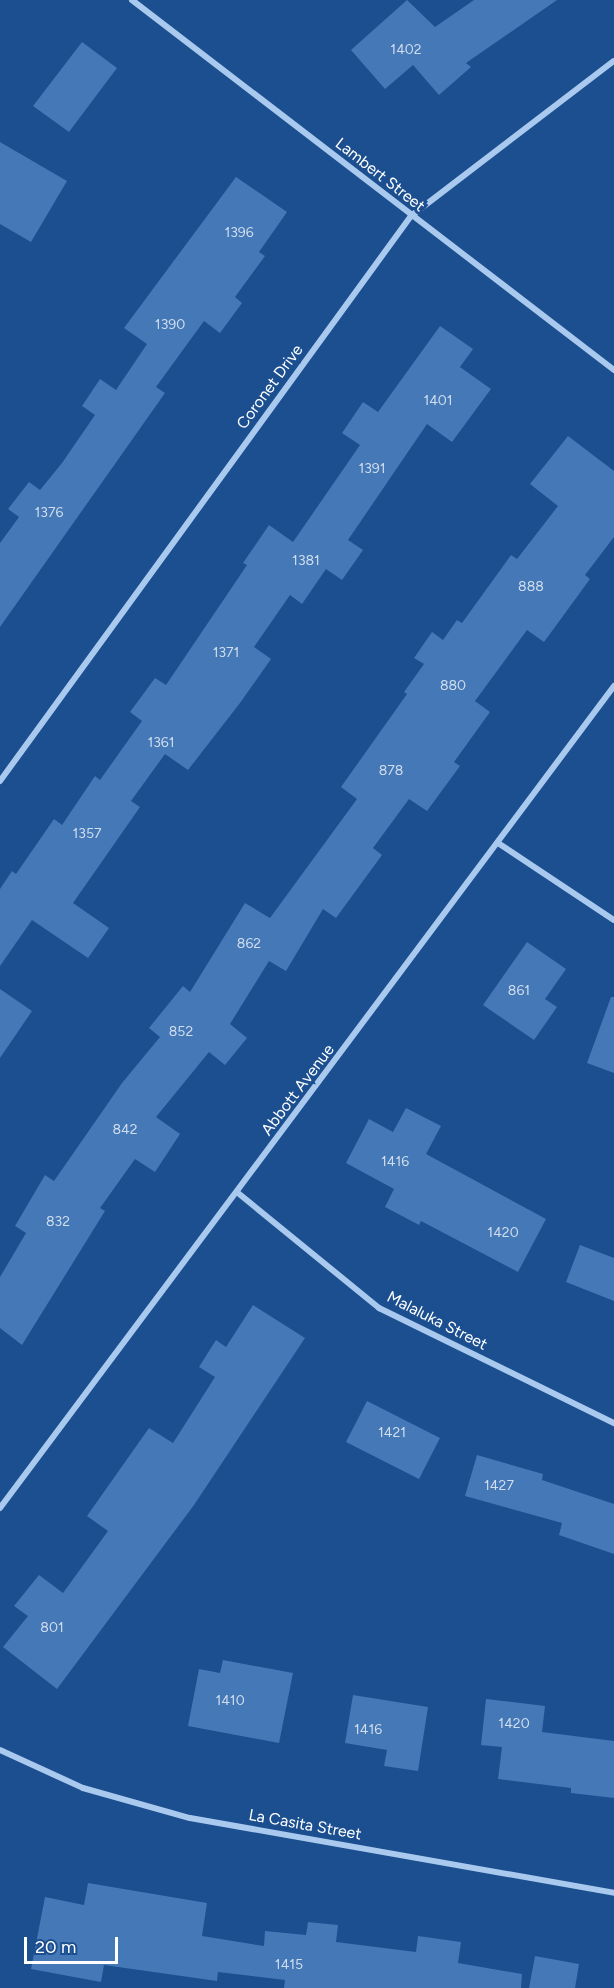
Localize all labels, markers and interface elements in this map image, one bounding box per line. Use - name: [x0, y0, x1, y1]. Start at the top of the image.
- house number: 1402: [390, 42, 422, 58]
- street label: Lambert Street: [331, 134, 429, 216]
- house number: 1396: [224, 225, 254, 241]
- house number: 1390: [155, 317, 185, 333]
- street label: Coronet Drive: [233, 341, 307, 433]
- house number: 1401: [423, 393, 453, 409]
- house number: 1391: [358, 461, 386, 477]
- house number: 1376: [35, 505, 63, 521]
- house number: 1381: [292, 553, 320, 569]
- house number: 888: [518, 579, 544, 595]
- house number: 1371: [213, 645, 239, 661]
- house number: 880: [440, 678, 466, 694]
- house number: 1361: [147, 735, 175, 751]
- house number: 878: [379, 763, 403, 779]
- house number: 1357: [73, 826, 101, 842]
- house number: 862: [237, 936, 261, 952]
- house number: 861: [508, 983, 530, 999]
- house number: 852: [169, 1024, 193, 1040]
- street label: Abbott Avenue: [258, 1041, 338, 1139]
- house number: 842: [112, 1122, 138, 1138]
- house number: 1416: [381, 1154, 409, 1170]
- house number: 832: [46, 1214, 70, 1230]
- house number: 1420: [487, 1225, 519, 1241]
- street label: Malaluka Street: [383, 1287, 491, 1355]
- house number: 1421: [378, 1425, 406, 1441]
- house number: 1427: [484, 1478, 514, 1494]
- house number: 801: [40, 1620, 64, 1636]
- house number: 1410: [215, 1693, 245, 1709]
- house number: 1420: [498, 1716, 530, 1732]
- house number: 1416: [354, 1722, 382, 1738]
- street label: La Casita Street: [247, 1806, 363, 1844]
- scale bar: [27, 1925, 122, 1963]
- text: 20 m: [35, 1936, 76, 1958]
- house number: 1415: [275, 1957, 303, 1973]

